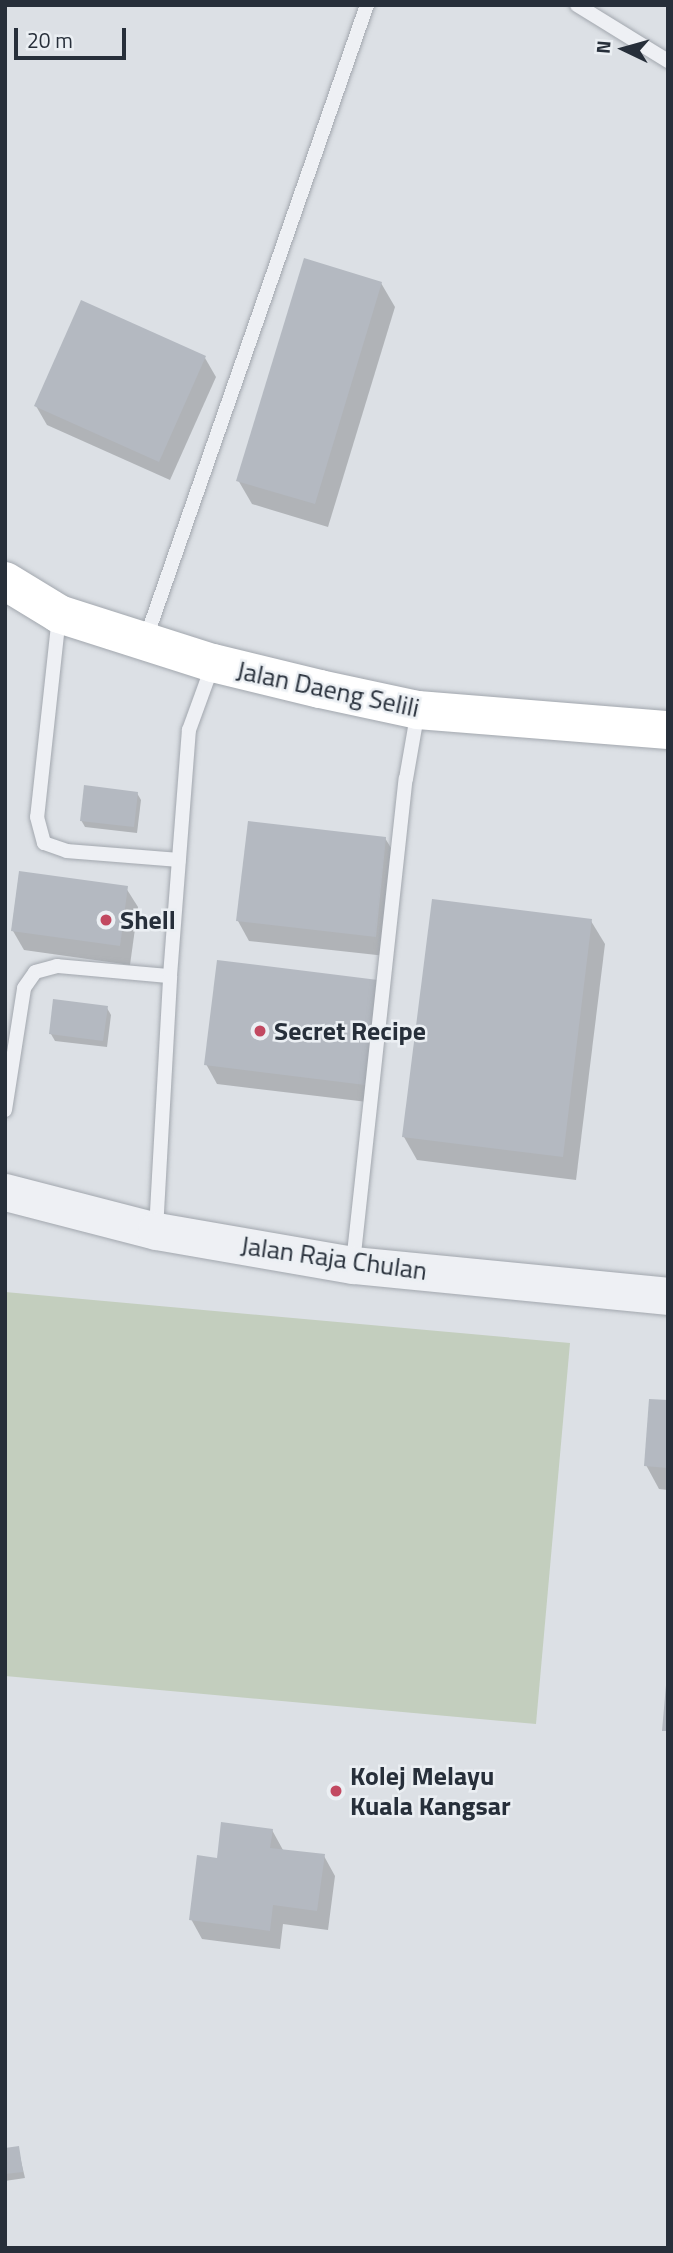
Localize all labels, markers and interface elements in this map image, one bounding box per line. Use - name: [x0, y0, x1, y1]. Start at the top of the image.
- scale bar: [18, 14, 130, 58]
- north arrow: [589, 14, 659, 84]
- text: 20 m: [27, 24, 73, 56]
- text: N: [588, 39, 618, 55]
- street label: Jalan Daeng Selili: [234, 654, 422, 724]
- place label: Shell: [120, 904, 176, 936]
- marker: Shell: [98, 912, 114, 928]
- place label: Secret Recipe: [274, 1015, 426, 1047]
- marker: Secret Recipe: [252, 1023, 268, 1039]
- street label: Jalan Raja Chulan: [239, 1229, 429, 1287]
- place label: Kolej Melayu Kuala Kangsar: [350, 1760, 511, 1822]
- marker: Kolej Melayu Kuala Kangsar: [328, 1783, 344, 1799]

